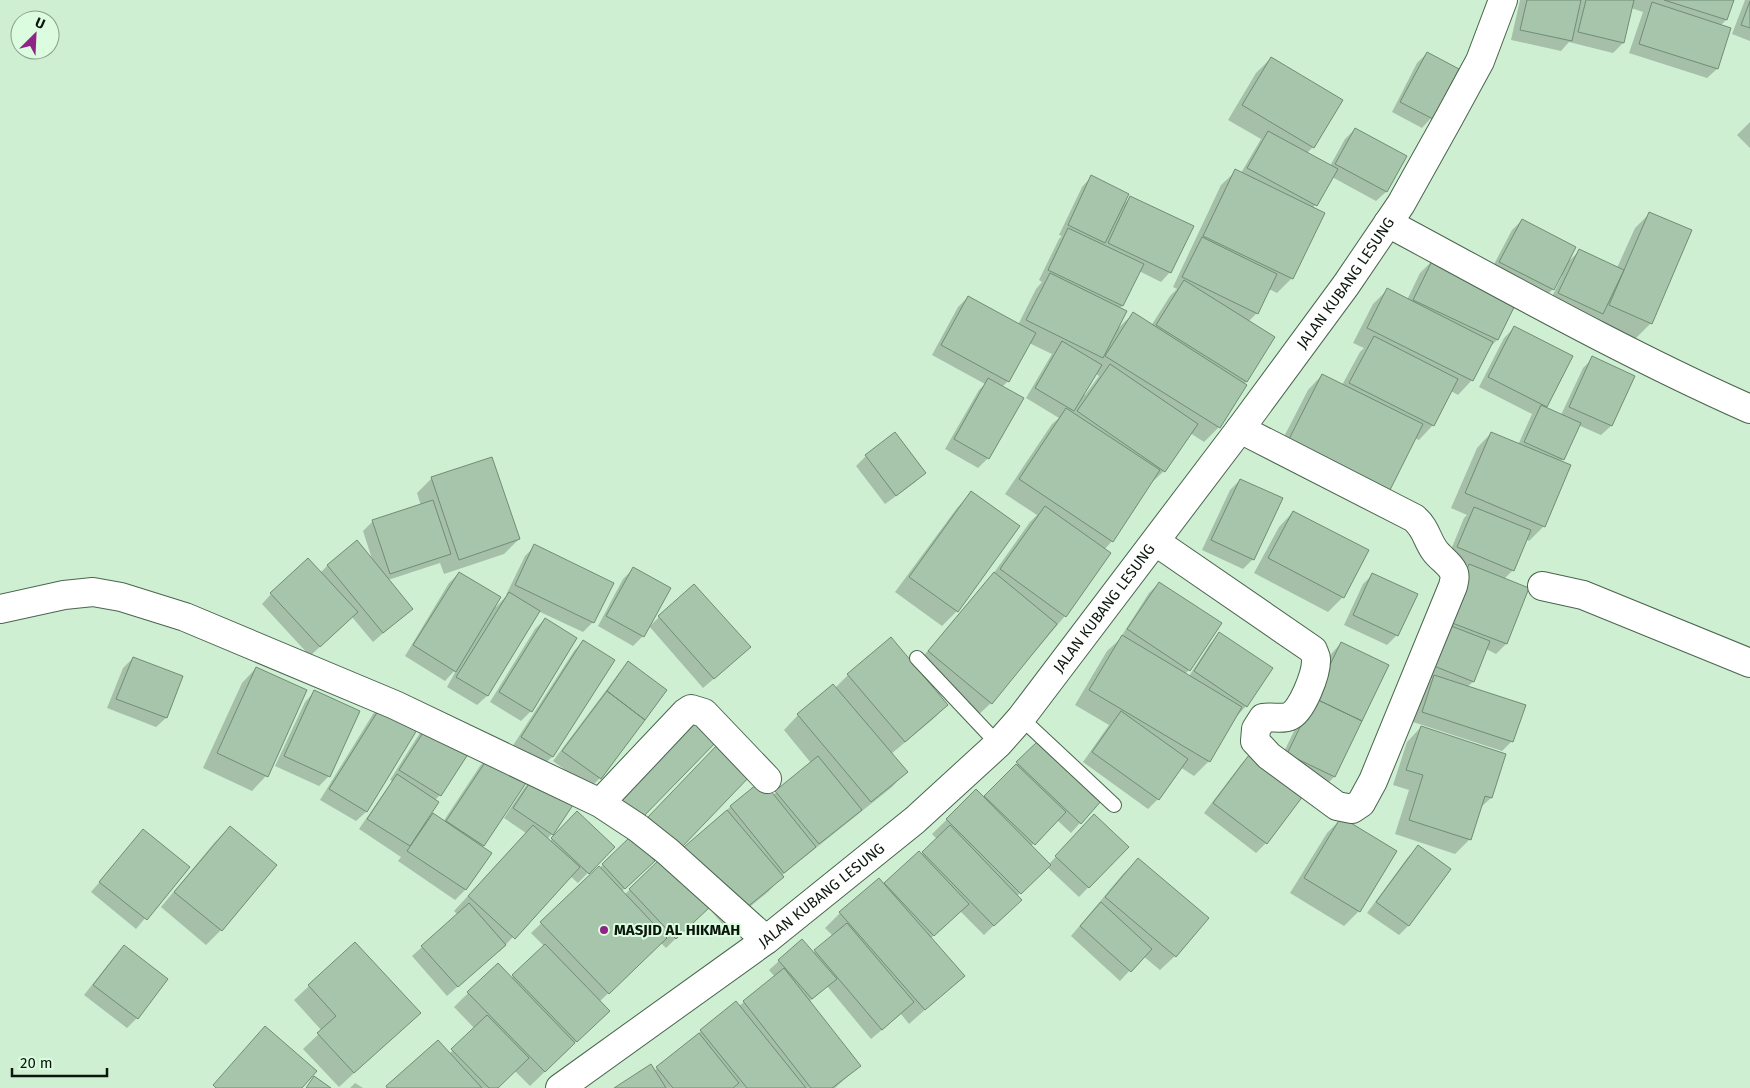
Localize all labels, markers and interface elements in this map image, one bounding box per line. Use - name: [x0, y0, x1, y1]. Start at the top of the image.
- north arrow: [10, 10, 60, 60]
- text: U: [32, 14, 48, 33]
- street label: JALAN KUBANG LESUNG: [1293, 214, 1398, 352]
- street label: JALAN KUBANG LESUNG: [1050, 540, 1159, 676]
- street label: JALAN KUBANG LESUNG: [755, 839, 888, 951]
- place label: MASJID AL HIKMAH: [614, 921, 740, 939]
- marker: MASJID AL HIKMAH: [598, 924, 610, 936]
- scale bar: [12, 1046, 108, 1078]
- text: 20 m: [20, 1054, 53, 1072]

